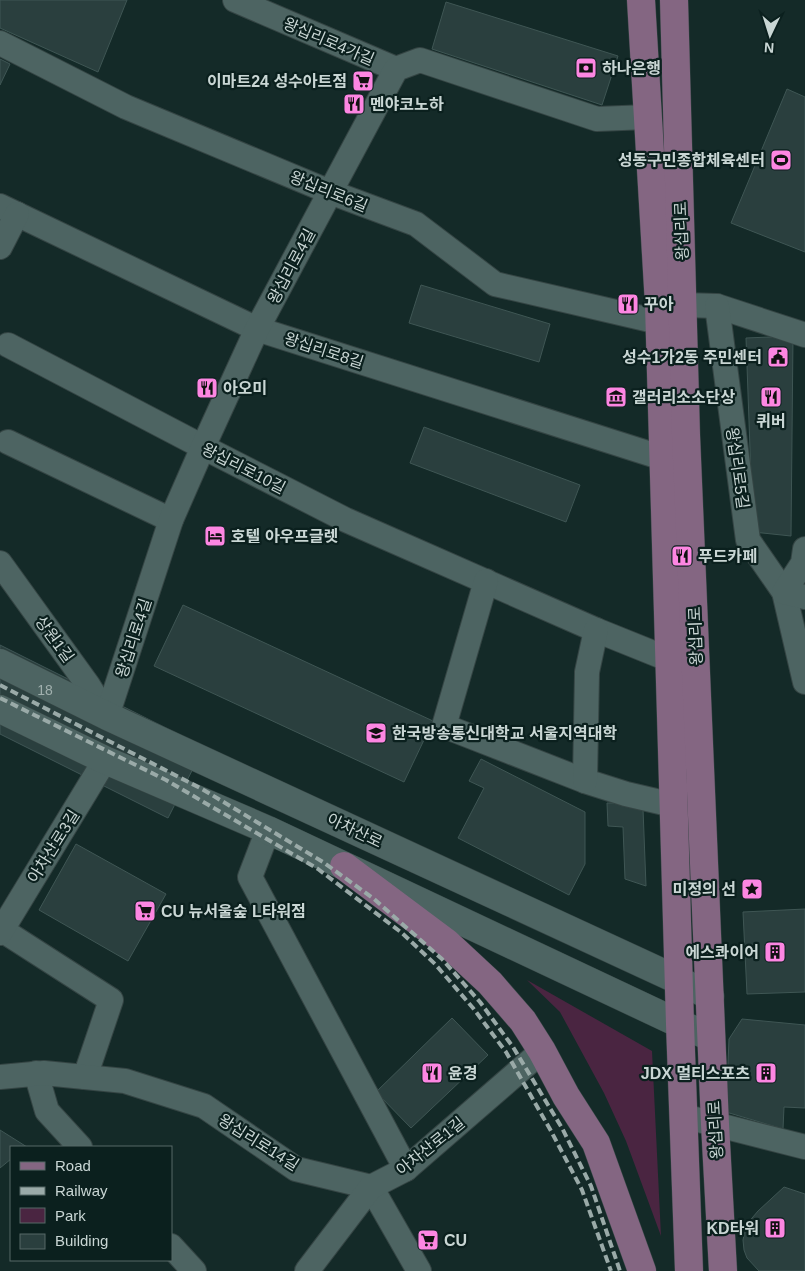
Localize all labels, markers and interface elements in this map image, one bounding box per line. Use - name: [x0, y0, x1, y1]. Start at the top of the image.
- north arrow: [745, 10, 795, 60]
- street label: 왕십리로4가길: [281, 15, 377, 68]
- text: N: [763, 40, 775, 56]
- bank icon: 하나은행: [574, 56, 598, 80]
- place label: 하나은행: [602, 60, 661, 77]
- supermarket icon: 이마트24 성수아트점: [351, 69, 375, 93]
- place label: 이마트24 성수아트점: [207, 73, 347, 90]
- restaurant icon: 멘야코노하: [342, 92, 366, 116]
- place label: 멘야코노하: [370, 96, 444, 113]
- sports icon: 성동구민종합체육센터: [769, 148, 793, 172]
- place label: 성동구민종합체육센터: [618, 151, 765, 169]
- street label: 왕십리로6길: [287, 168, 370, 215]
- street label: 왕십리로: [672, 201, 691, 261]
- street label: 왕십리로4길: [265, 226, 318, 307]
- restaurant icon: 꾸아: [616, 292, 640, 316]
- place label: 꾸아: [644, 296, 674, 313]
- street label: 왕십리로8길: [282, 330, 366, 371]
- public building icon: 성수1가2동 주민센터: [766, 345, 790, 369]
- place label: 성수1가2동 주민센터: [622, 349, 762, 366]
- restaurant icon: 아오미: [195, 376, 219, 400]
- place label: 아오미: [223, 380, 267, 397]
- museum icon: 갤러리소소단상: [604, 385, 628, 409]
- restaurant icon: 퀴버: [759, 385, 783, 409]
- place label: 갤러리소소단상: [632, 389, 735, 406]
- place label: 퀴버: [756, 413, 786, 430]
- street label: 왕십리로5길: [723, 426, 752, 510]
- street label: 왕십리로10길: [199, 440, 288, 497]
- hotel icon: 호텔 아우프글렛: [203, 524, 227, 548]
- place label: 호텔 아우프글렛: [231, 528, 339, 545]
- restaurant icon: 푸드카페: [670, 544, 694, 568]
- place label: 푸드카페: [698, 548, 757, 565]
- street label: 왕십리로4길: [113, 596, 154, 680]
- street label: 왕십리로: [686, 606, 705, 666]
- street label: 상원1길: [32, 613, 77, 666]
- house number: 18: [37, 682, 53, 698]
- school or university icon: 한국방송통신대학교 서울지역대학: [364, 721, 388, 745]
- place label: 한국방송통신대학교 서울지역대학: [392, 724, 618, 742]
- street label: 아차산로3길: [24, 807, 82, 886]
- street label: 아차산로: [325, 810, 385, 851]
- place icon: 미정의 선: [740, 877, 764, 901]
- place label: 미정의 선: [673, 881, 736, 898]
- supermarket icon: CU 뉴서울숲 L타워점: [133, 899, 157, 923]
- place label: CU 뉴서울숲 L타워점: [161, 903, 306, 920]
- building icon: 에스콰이어: [763, 940, 787, 964]
- place label: 에스콰이어: [685, 944, 759, 961]
- restaurant icon: 윤경: [420, 1061, 444, 1085]
- building icon: JDX 멀티스포츠: [754, 1061, 778, 1085]
- place label: 윤경: [448, 1065, 477, 1082]
- place label: JDX 멀티스포츠: [641, 1065, 750, 1082]
- street label: 왕십리로: [705, 1100, 726, 1160]
- street label: 왕십리로14길: [215, 1111, 302, 1174]
- street label: 아차산로1길: [393, 1114, 468, 1179]
- legend: [10, 1146, 172, 1261]
- text: Road: [55, 1157, 91, 1174]
- text: Railway: [55, 1182, 108, 1199]
- text: Park: [55, 1207, 86, 1224]
- building icon: KD타워: [763, 1216, 787, 1240]
- place label: KD타워: [706, 1220, 759, 1237]
- supermarket icon: CU: [416, 1228, 440, 1252]
- text: Building: [55, 1232, 108, 1249]
- place label: CU: [444, 1232, 467, 1249]

